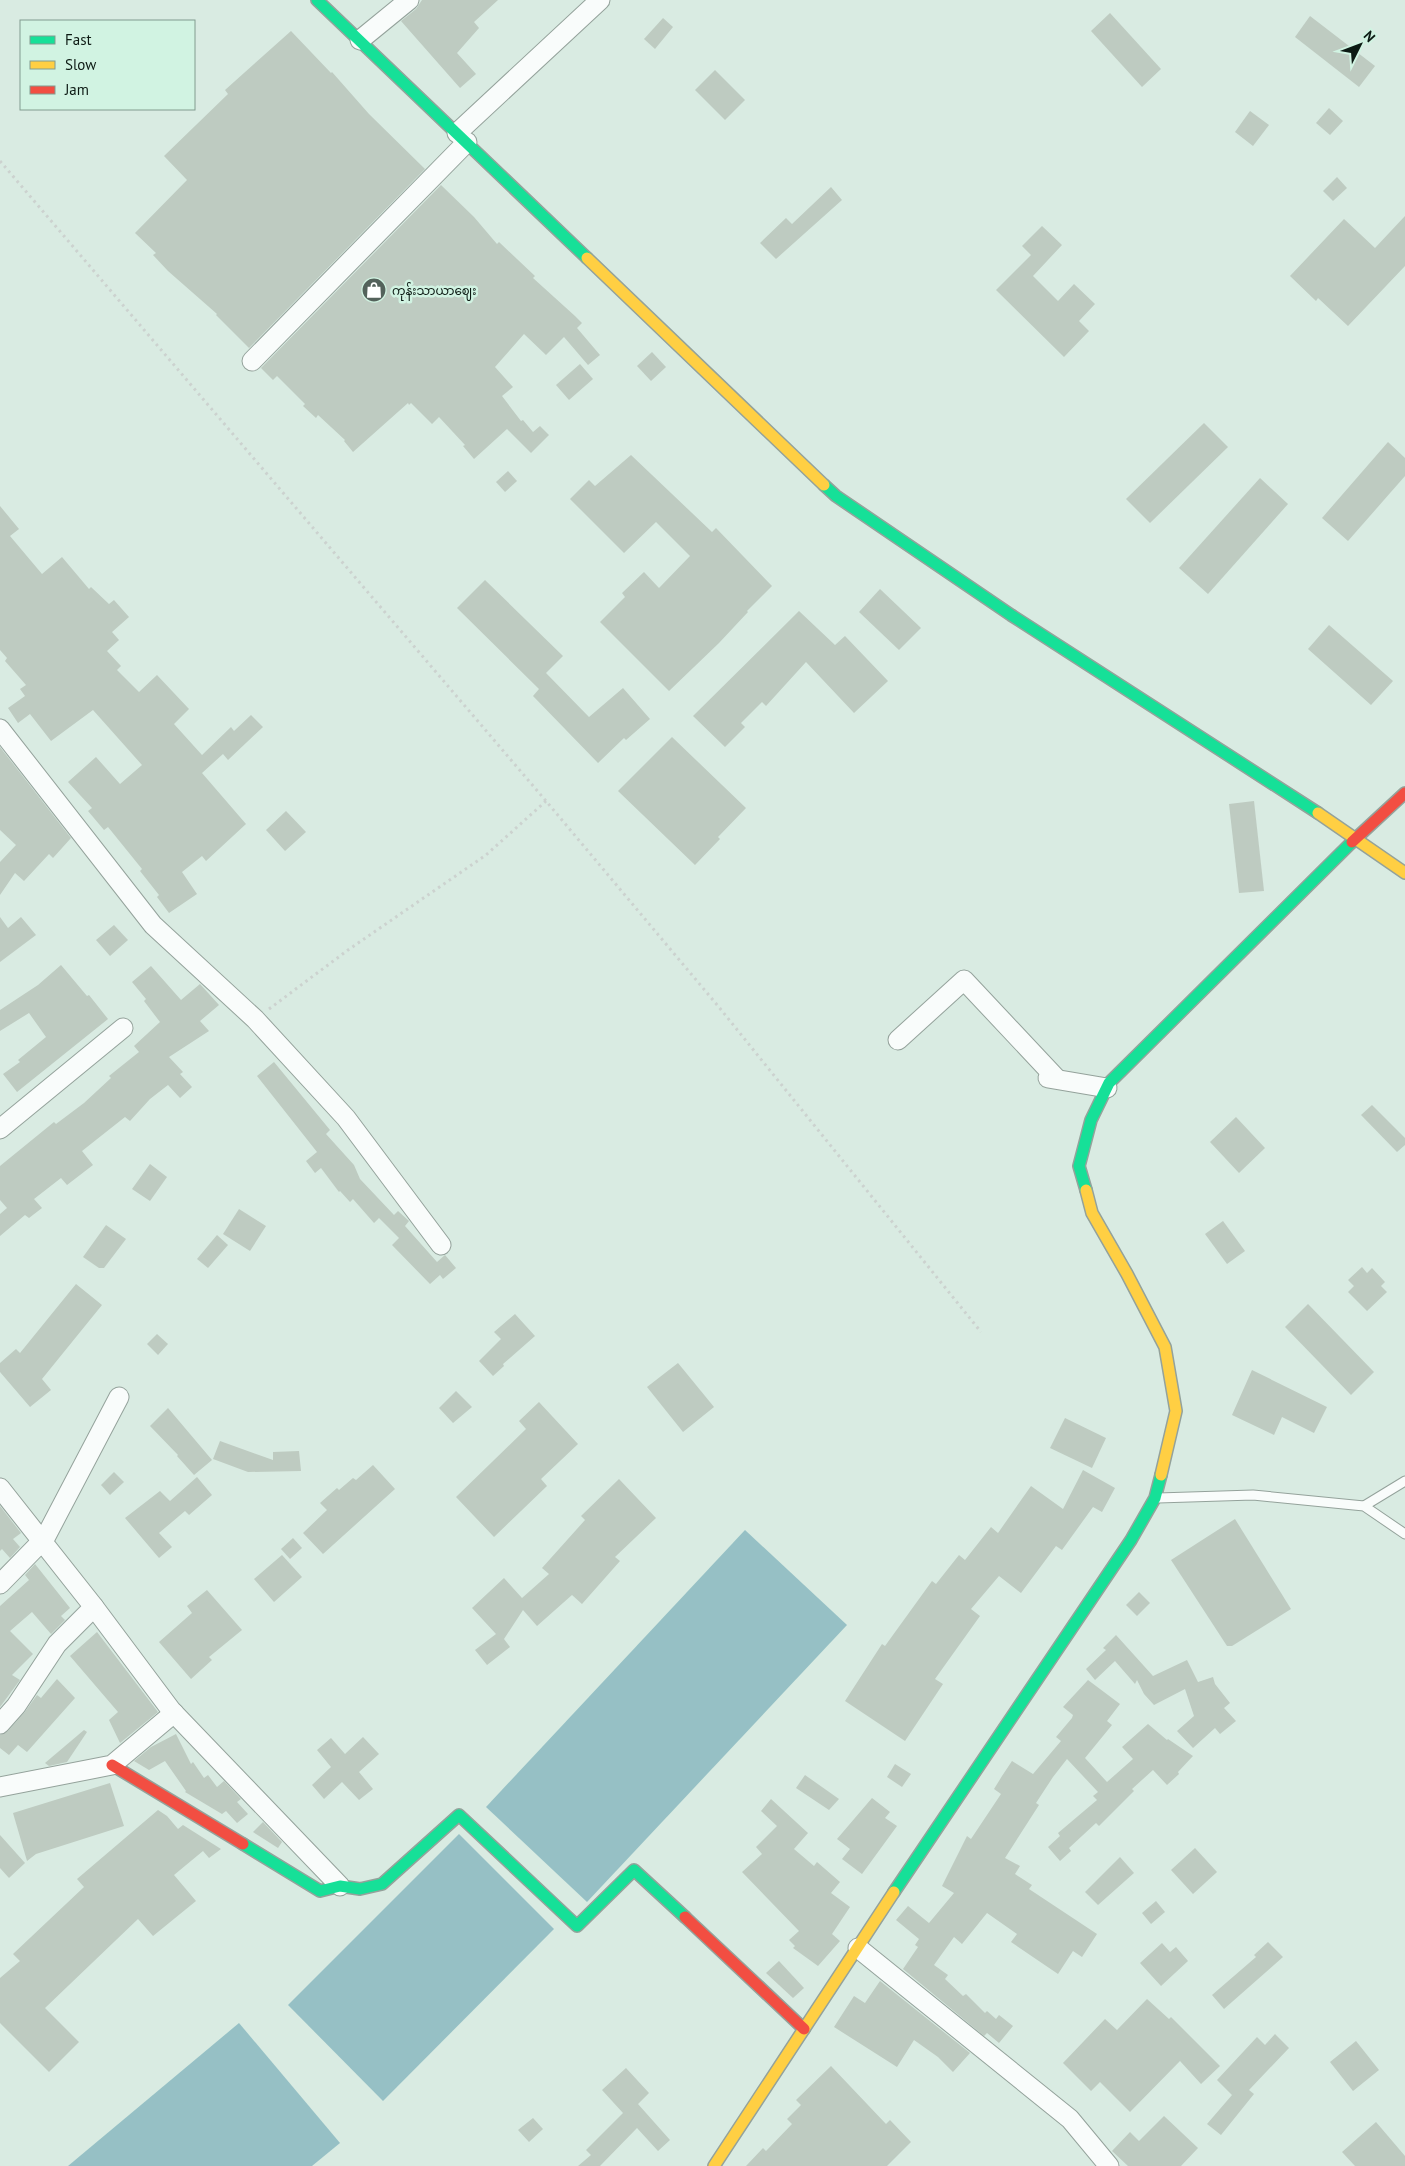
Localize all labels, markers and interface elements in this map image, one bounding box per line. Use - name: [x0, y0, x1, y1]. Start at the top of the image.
- legend: [20, 20, 195, 110]
- north arrow: [1335, 20, 1385, 70]
- text: N: [1360, 27, 1379, 46]
- text: Fast: [65, 30, 92, 49]
- text: Slow: [65, 55, 96, 74]
- text: Jam: [64, 80, 89, 99]
- shop icon: ကုန်းသာယာဈေး: [361, 277, 387, 303]
- place label: ကုန်းသာယာဈေး: [392, 282, 476, 301]

